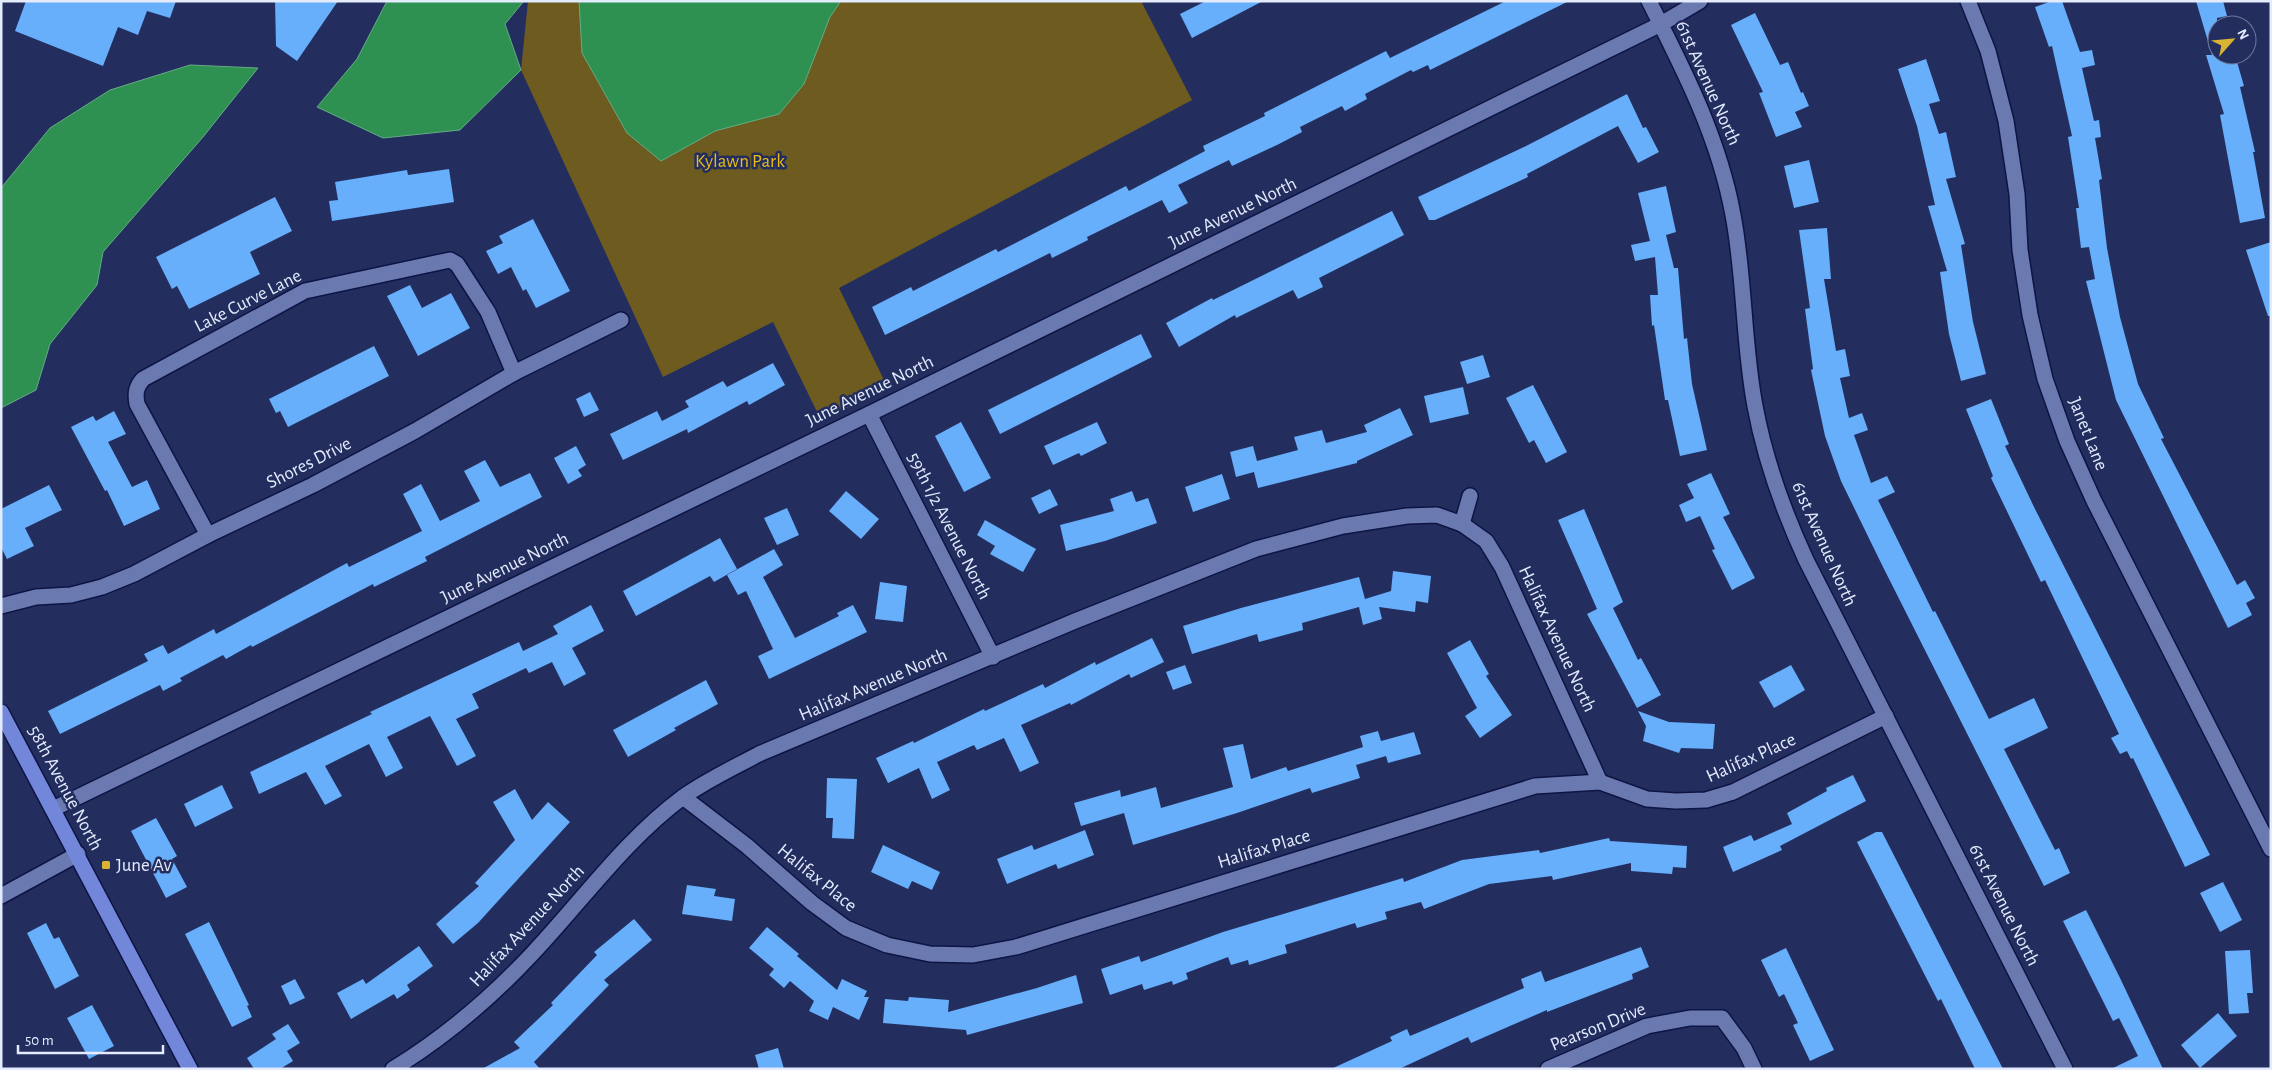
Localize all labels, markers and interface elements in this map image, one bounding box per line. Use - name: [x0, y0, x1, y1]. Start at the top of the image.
- north arrow: [2207, 15, 2257, 65]
- street label: 61st Avenue North: [1672, 18, 1744, 148]
- text: N: [2234, 27, 2251, 42]
- park label: Kylawn Park: [695, 152, 785, 171]
- street label: June Avenue North: [1166, 174, 1300, 252]
- street label: Lake Curve Lane: [191, 266, 305, 336]
- street label: June Avenue North: [803, 352, 937, 430]
- street label: Janet Lane: [2065, 395, 2111, 473]
- street label: Shores Drive: [264, 434, 354, 492]
- street label: 59th 1/2 Avenue North: [904, 449, 994, 603]
- street label: 61st Avenue North: [1788, 479, 1860, 609]
- street label: June Avenue North: [438, 529, 572, 607]
- street label: Halifax Avenue North: [1515, 563, 1599, 715]
- street label: Halifax Avenue North: [796, 645, 950, 725]
- street label: 58th Avenue North: [24, 722, 106, 854]
- street label: Halifax Place: [1703, 730, 1799, 786]
- street label: Halifax Place: [1215, 826, 1313, 872]
- street label: Halifax Place: [774, 840, 860, 916]
- street label: 61st Avenue North: [1965, 841, 2043, 969]
- place label: June Av: [116, 856, 172, 875]
- marker: June Av: [100, 859, 112, 871]
- street label: Halifax Avenue North: [466, 861, 588, 991]
- street label: Pearson Drive: [1548, 999, 1648, 1055]
- scale bar: [18, 1022, 162, 1054]
- text: 50 m: [25, 1033, 54, 1048]

